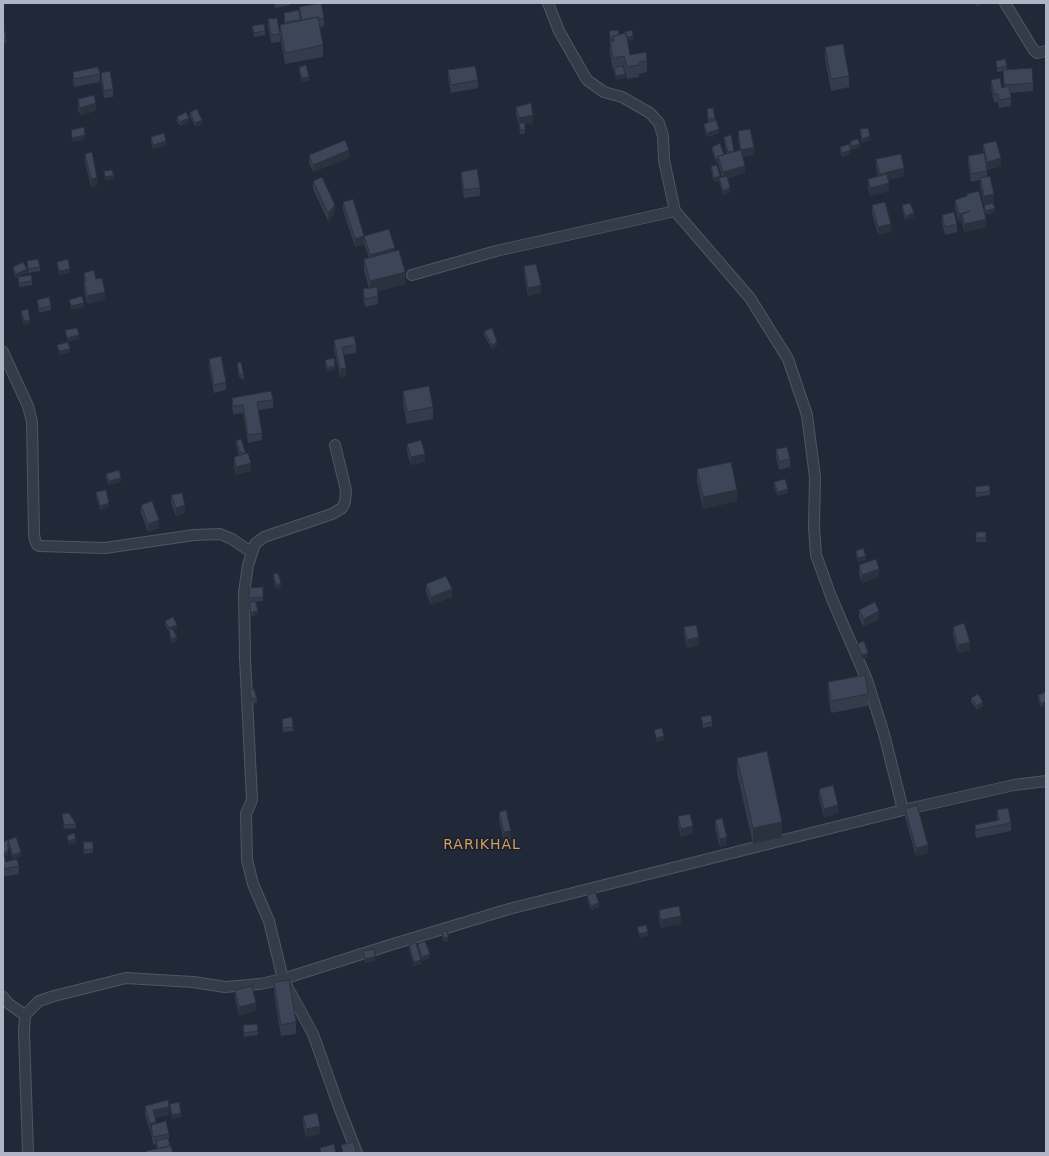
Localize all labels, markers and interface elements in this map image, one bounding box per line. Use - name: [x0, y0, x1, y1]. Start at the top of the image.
- district label: RARIKHAL: [443, 837, 521, 853]

